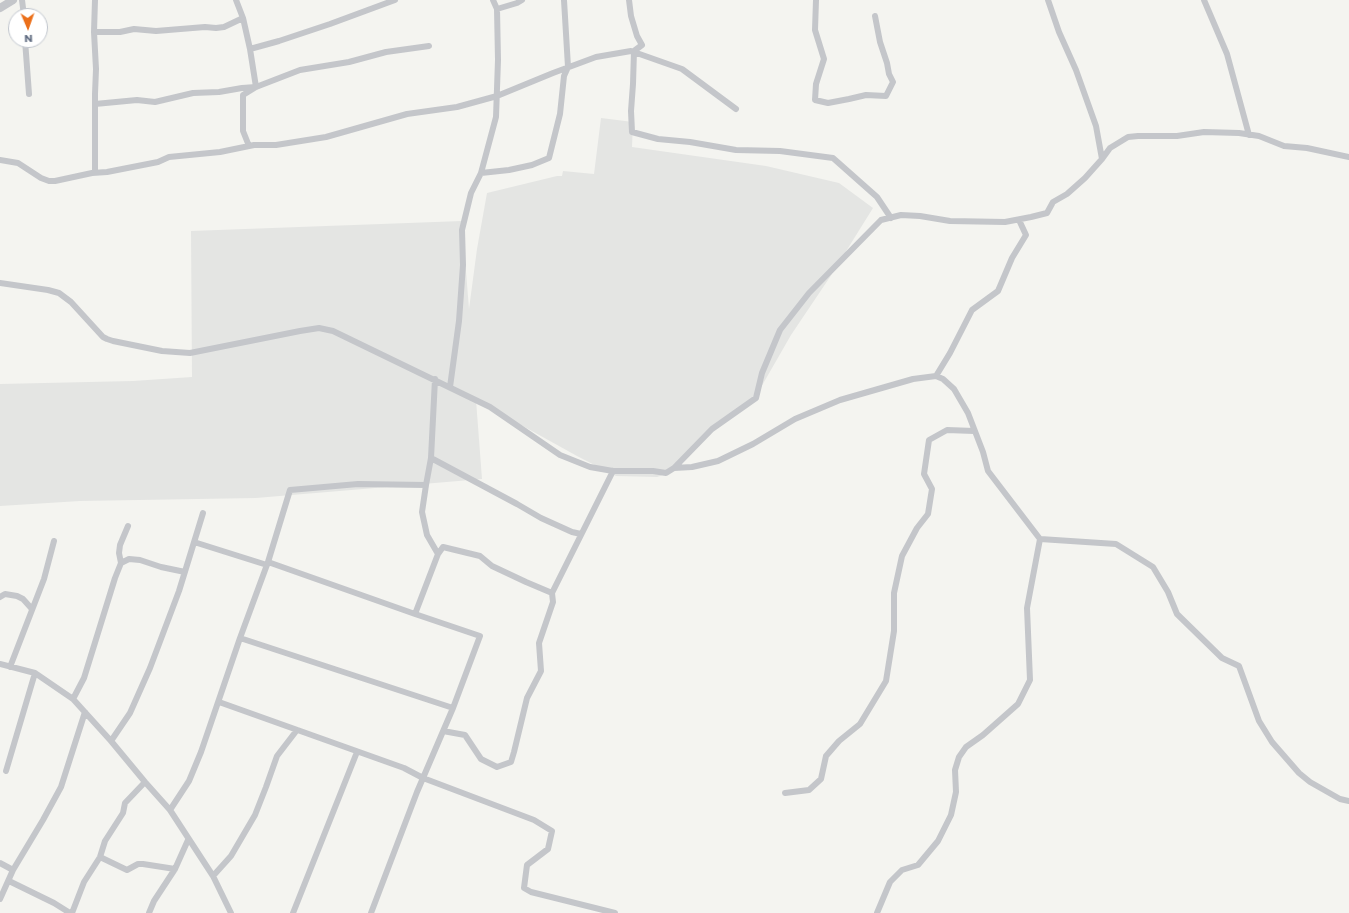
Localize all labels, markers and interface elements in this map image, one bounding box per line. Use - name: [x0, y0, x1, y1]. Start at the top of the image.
- north arrow: [8, 8, 48, 48]
- text: N: [24, 31, 33, 47]

